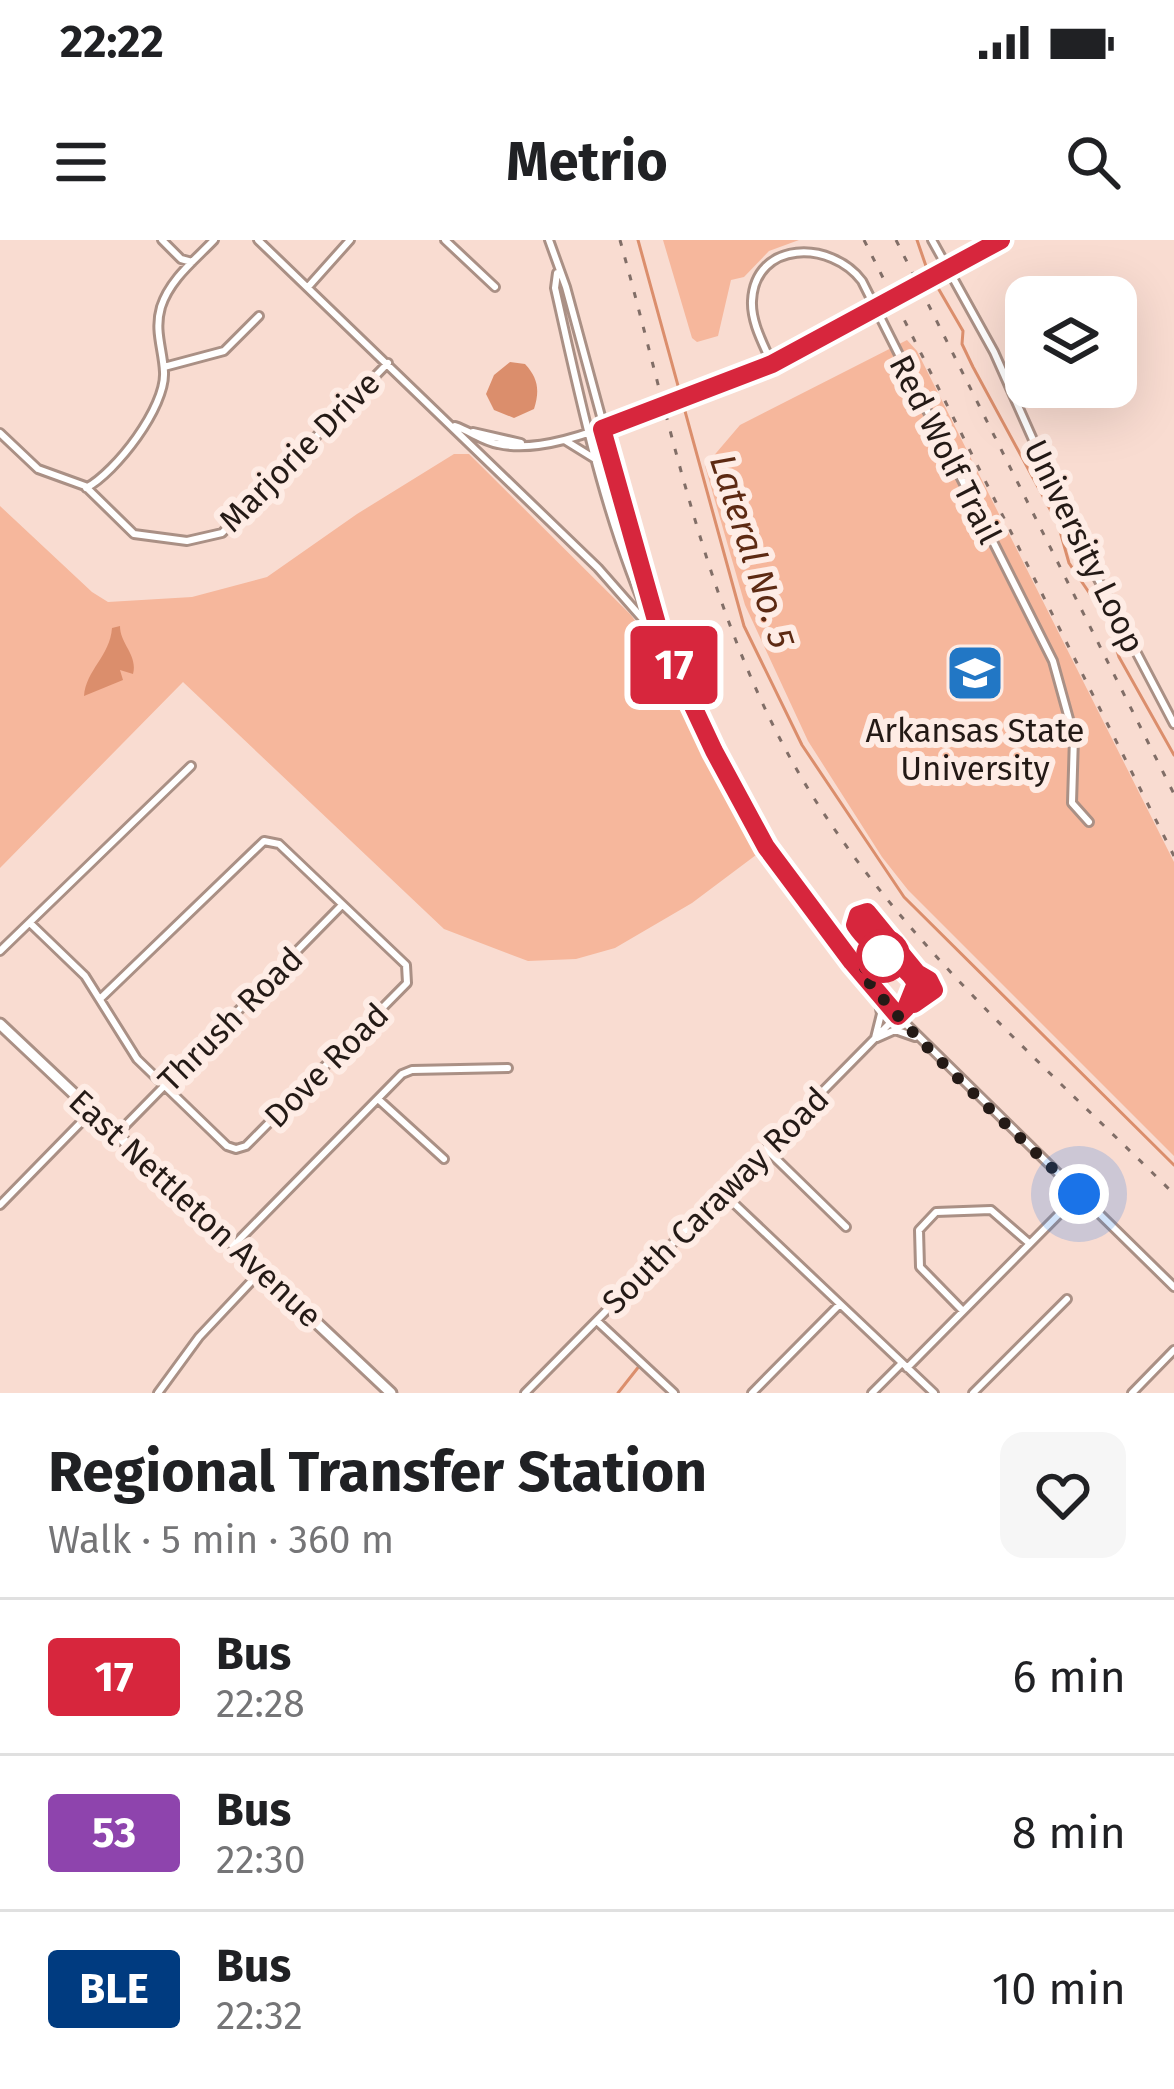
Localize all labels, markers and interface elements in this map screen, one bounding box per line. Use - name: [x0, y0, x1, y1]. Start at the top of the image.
- text: 22:22: [60, 15, 164, 69]
- icon: menu: [48, 129, 114, 195]
- icon: search: [1060, 129, 1126, 195]
- text: Metrio: [506, 130, 668, 194]
- map controls: [1005, 276, 1137, 408]
- button: layers: [1005, 276, 1137, 408]
- street label: Red Wolf Trail: [880, 349, 1010, 551]
- street label: Marjorie Drive: [211, 363, 388, 540]
- street label: University Loop: [1015, 433, 1153, 659]
- water label: Lateral No. 5: [700, 449, 804, 654]
- line badge: 17: [620, 626, 728, 704]
- text: 17: [654, 640, 694, 690]
- school or university icon: Arkansas State University: [944, 642, 1006, 704]
- place label: Arkansas State University: [865, 711, 1085, 789]
- unlabelled marker: [858, 931, 908, 981]
- street label: Thrush Road: [150, 939, 311, 1100]
- street label: Dove Road: [256, 995, 397, 1136]
- street label: South Caraway Road: [594, 1079, 837, 1322]
- street label: East Nettleton Avenue: [61, 1081, 330, 1336]
- your location: [1049, 1164, 1109, 1224]
- button: heart: [1000, 1432, 1126, 1558]
- text: Regional Transfer Station: [48, 1438, 707, 1506]
- text: Walk · 5 min · 360 m: [48, 1517, 394, 1563]
- text: Bus: [216, 1627, 291, 1681]
- text: 6 min: [1012, 1650, 1126, 1704]
- text: 17: [94, 1652, 134, 1702]
- text: 22:28: [216, 1681, 305, 1727]
- text: Bus: [216, 1783, 291, 1837]
- text: 8 min: [1012, 1806, 1126, 1860]
- text: 53: [92, 1808, 136, 1858]
- text: 22:30: [216, 1837, 306, 1883]
- text: Bus: [216, 1939, 291, 1993]
- text: 10 min: [992, 1962, 1126, 2016]
- text: BLE: [79, 1964, 149, 2014]
- text: 22:32: [216, 1993, 303, 2039]

